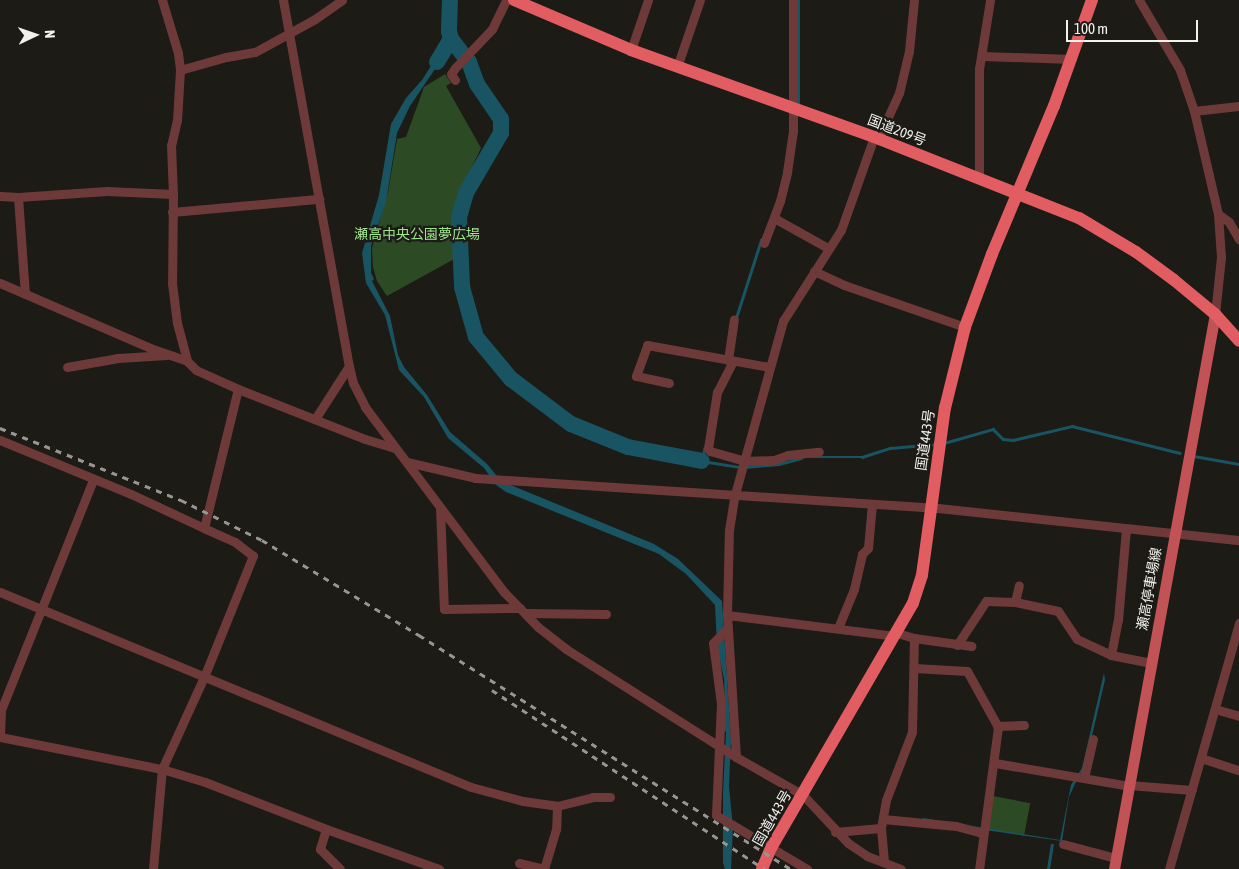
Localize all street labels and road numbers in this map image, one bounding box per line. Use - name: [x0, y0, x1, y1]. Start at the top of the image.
- street label: 国道209号: [865, 111, 929, 149]
- street label: 国道443号: [912, 408, 938, 472]
- street label: 瀬高停車場線: [1133, 546, 1165, 632]
- street label: 国道443号: [749, 787, 795, 849]

